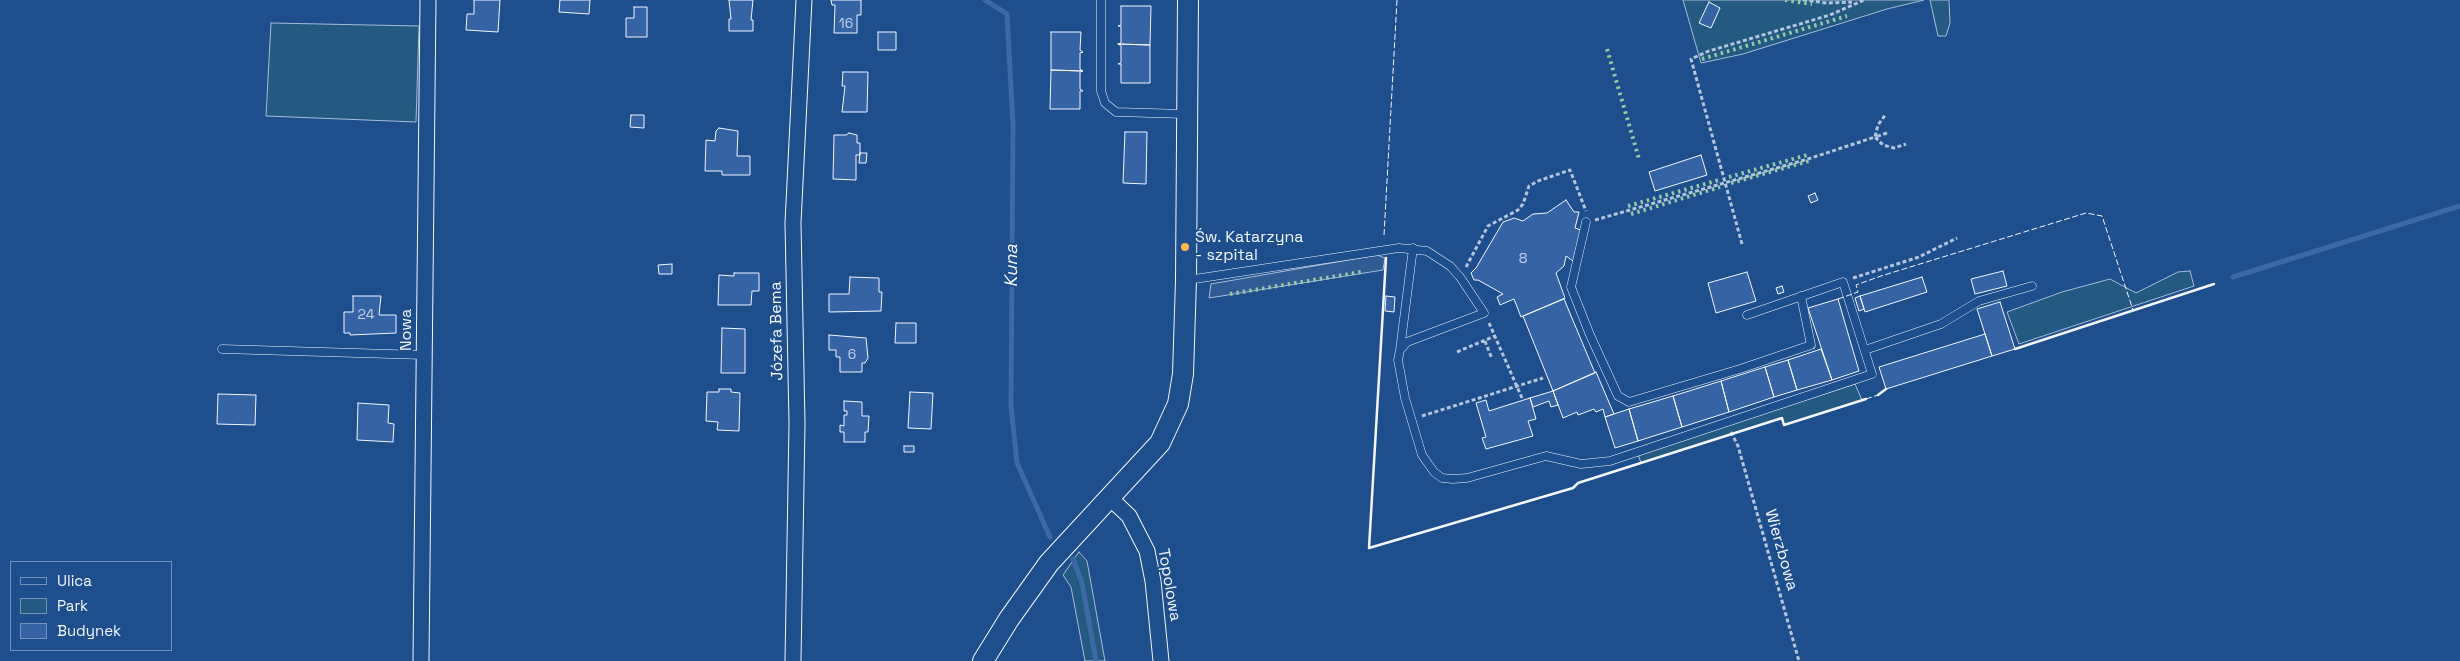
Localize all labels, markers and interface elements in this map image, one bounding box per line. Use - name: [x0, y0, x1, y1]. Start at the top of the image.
- house number: 16: [839, 16, 853, 32]
- place label: Św. Katarzyna - szpital: [1195, 228, 1303, 266]
- marker: Św. Katarzyna - szpital: [1179, 241, 1191, 253]
- water label: Kuna: [1001, 244, 1023, 288]
- house number: 8: [1519, 251, 1527, 267]
- street label: Józefa Bema: [767, 281, 787, 381]
- house number: 24: [358, 307, 374, 323]
- street label: Nowa: [397, 309, 417, 351]
- house number: 6: [848, 347, 856, 363]
- street label: Wierzbowa: [1760, 507, 1802, 593]
- street label: Topolowa: [1153, 547, 1185, 623]
- legend: [10, 561, 172, 651]
- text: Ulica: [57, 571, 92, 590]
- text: Park: [57, 596, 88, 615]
- text: Budynek: [57, 621, 121, 640]

